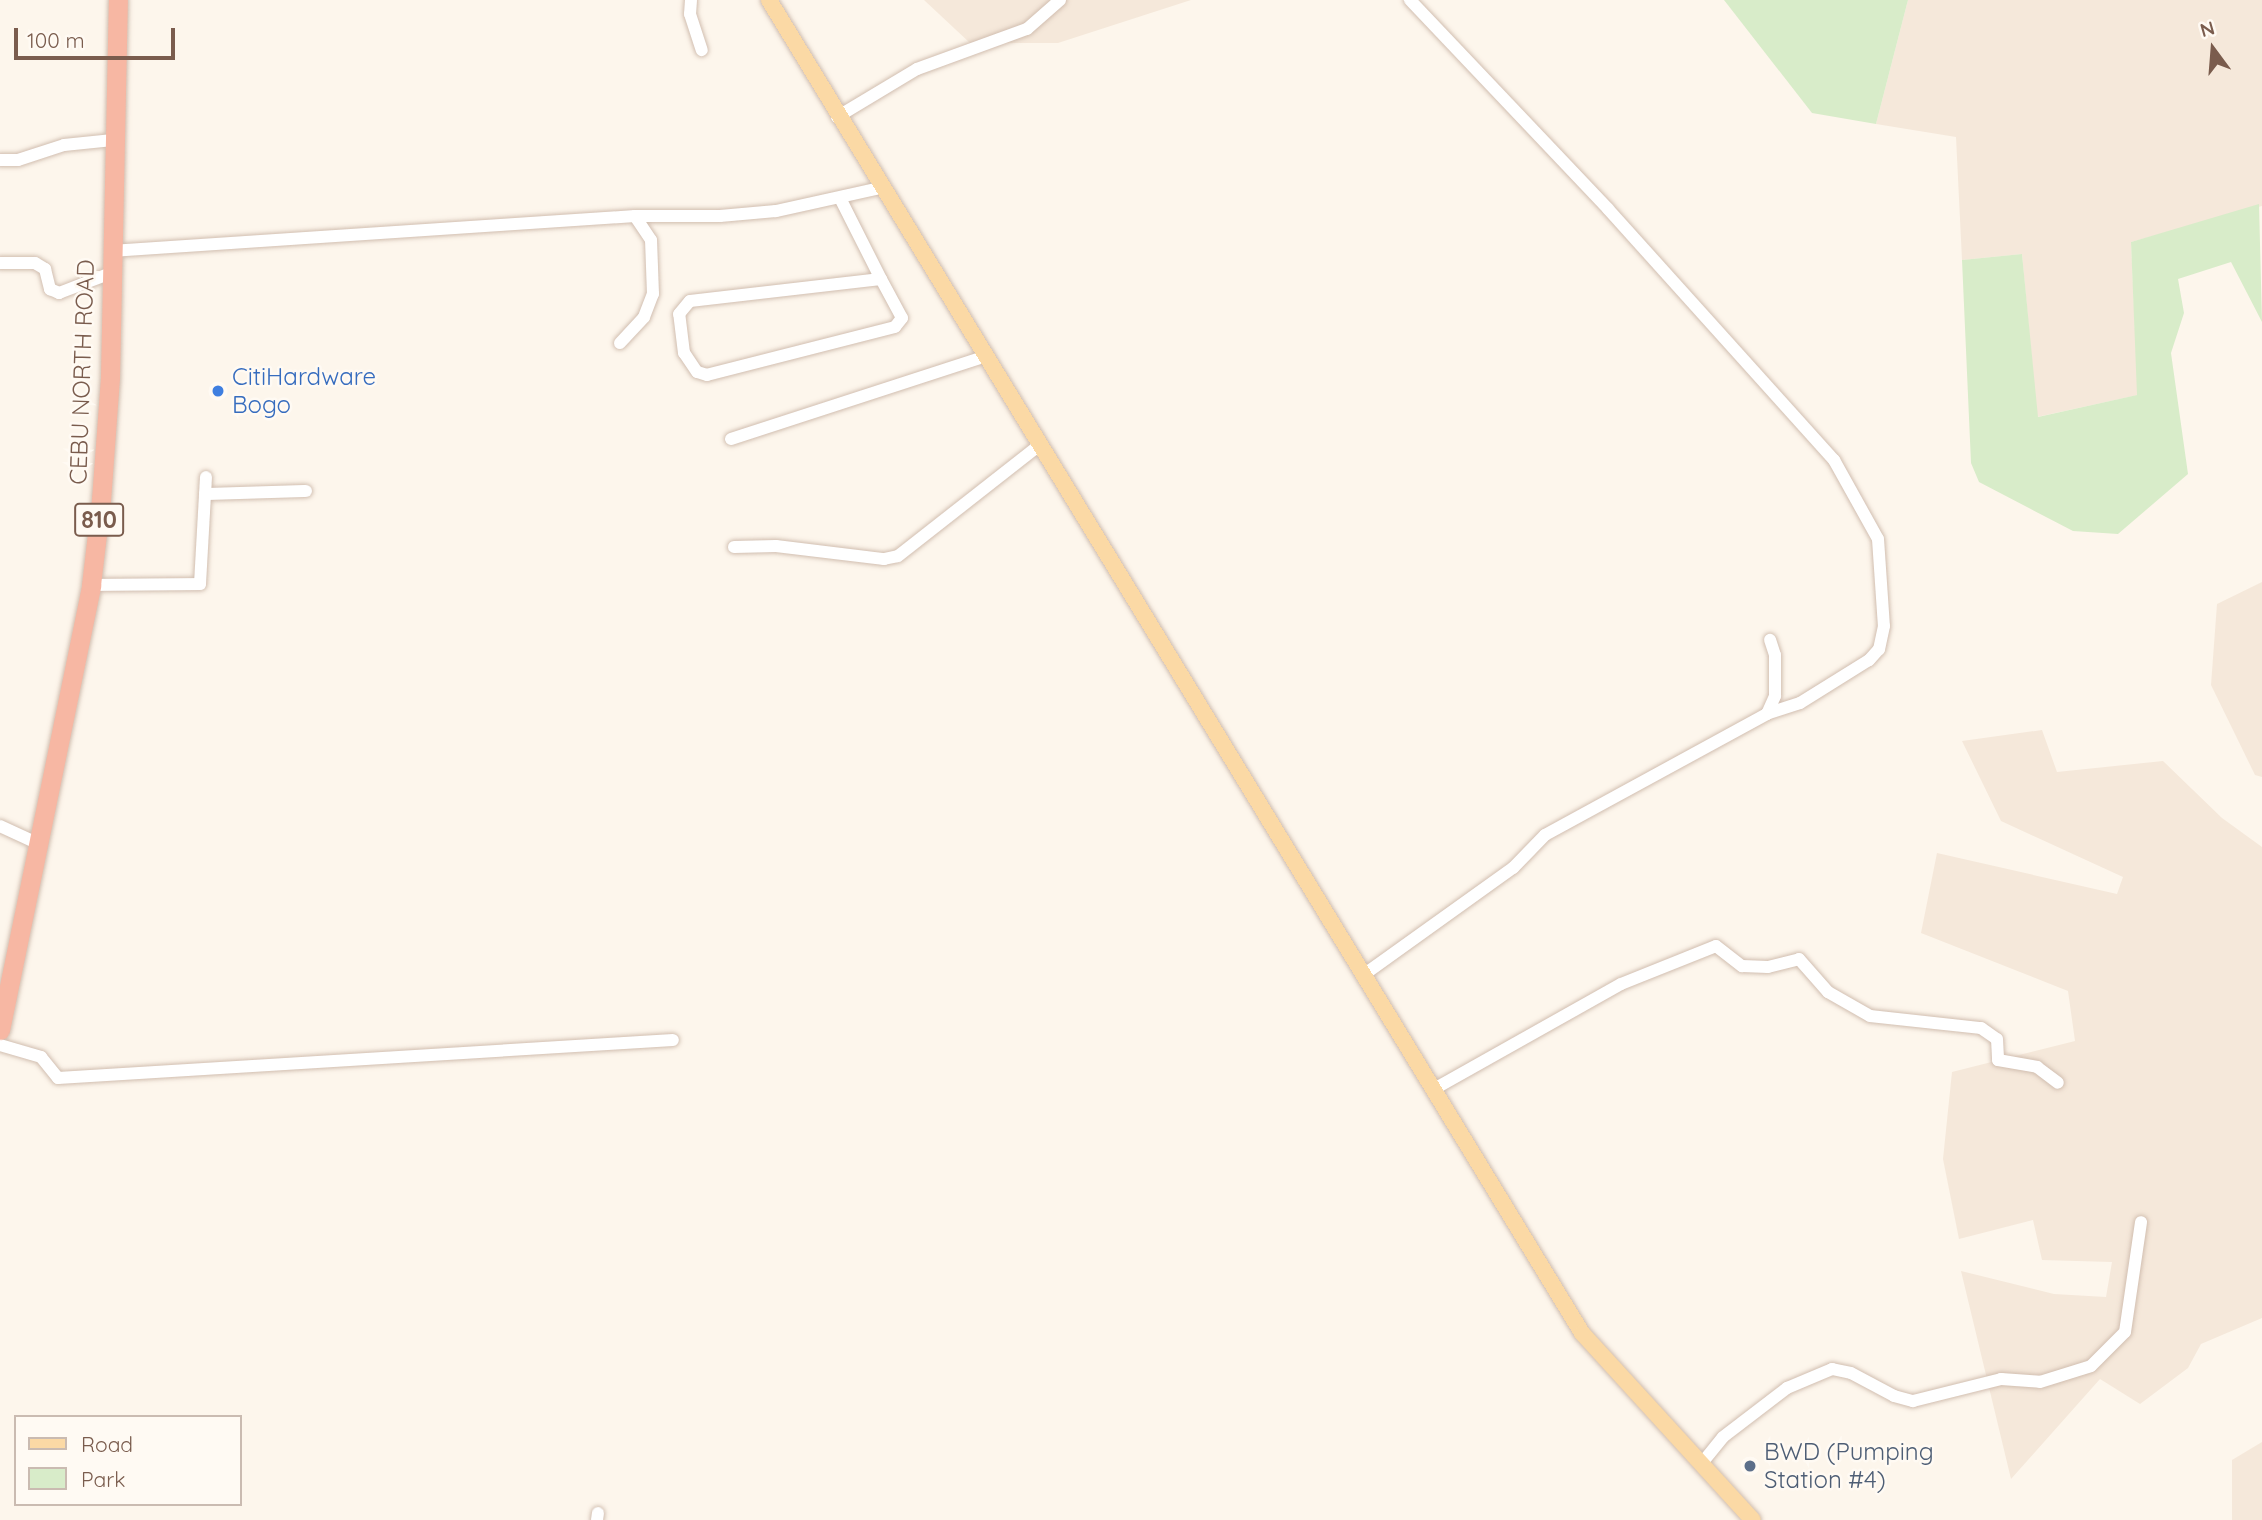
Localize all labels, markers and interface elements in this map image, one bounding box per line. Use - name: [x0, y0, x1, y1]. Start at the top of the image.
- scale bar: [18, 14, 178, 58]
- north arrow: [2178, 14, 2248, 84]
- text: N: [2197, 15, 2217, 42]
- text: 100 m: [27, 27, 85, 53]
- street label: CEBU NORTH ROAD: [64, 259, 100, 485]
- place label: CitiHardware Bogo: [232, 363, 376, 419]
- marker: CitiHardware Bogo: [210, 383, 226, 399]
- road number: 810: [73, 500, 125, 540]
- legend: [14, 1415, 242, 1506]
- text: Road: [81, 1431, 133, 1457]
- place label: BWD (Pumping Station #4): [1764, 1438, 1934, 1494]
- marker: BWD (Pumping Station #4): [1742, 1458, 1758, 1474]
- text: Park: [81, 1466, 125, 1492]

